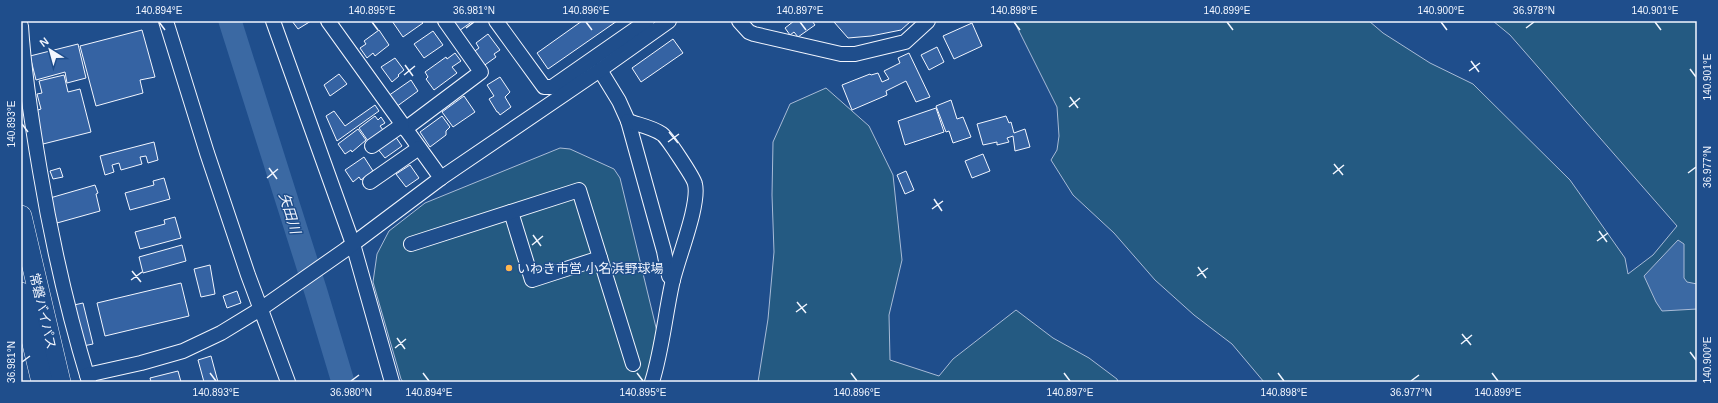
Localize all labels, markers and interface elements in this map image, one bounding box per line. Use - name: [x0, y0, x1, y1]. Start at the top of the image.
- text: 140.894°E: [136, 5, 183, 16]
- text: 140.895°E: [349, 5, 396, 16]
- text: 36.981°N: [453, 5, 495, 16]
- text: 140.896°E: [563, 5, 610, 16]
- text: 140.897°E: [777, 5, 824, 16]
- text: 140.898°E: [991, 5, 1038, 16]
- text: 140.899°E: [1204, 5, 1251, 16]
- text: 140.900°E: [1418, 5, 1465, 16]
- text: 36.978°N: [1513, 5, 1555, 16]
- text: 140.901°E: [1632, 5, 1679, 16]
- north arrow: [30, 30, 70, 70]
- text: N: [37, 35, 51, 49]
- text: 140.901°E: [1702, 53, 1713, 100]
- text: 140.893°E: [6, 100, 17, 147]
- text: 36.977°N: [1702, 146, 1713, 188]
- water label: 矢田川: [276, 191, 304, 237]
- place label: いわき市営 小名浜野球場: [517, 261, 664, 276]
- marker: いわき市営 小名浜野球場: [504, 263, 514, 273]
- street label: 常磐バイパス: [27, 271, 59, 351]
- text: 140.900°E: [1702, 336, 1713, 383]
- text: 36.981°N: [6, 341, 17, 383]
- text: 140.893°E: [193, 387, 240, 398]
- text: 36.980°N: [330, 387, 372, 398]
- text: 140.894°E: [406, 387, 453, 398]
- text: 140.895°E: [620, 387, 667, 398]
- text: 140.896°E: [834, 387, 881, 398]
- text: 140.897°E: [1047, 387, 1094, 398]
- text: 140.898°E: [1261, 387, 1308, 398]
- text: 36.977°N: [1390, 387, 1432, 398]
- text: 140.899°E: [1475, 387, 1522, 398]

